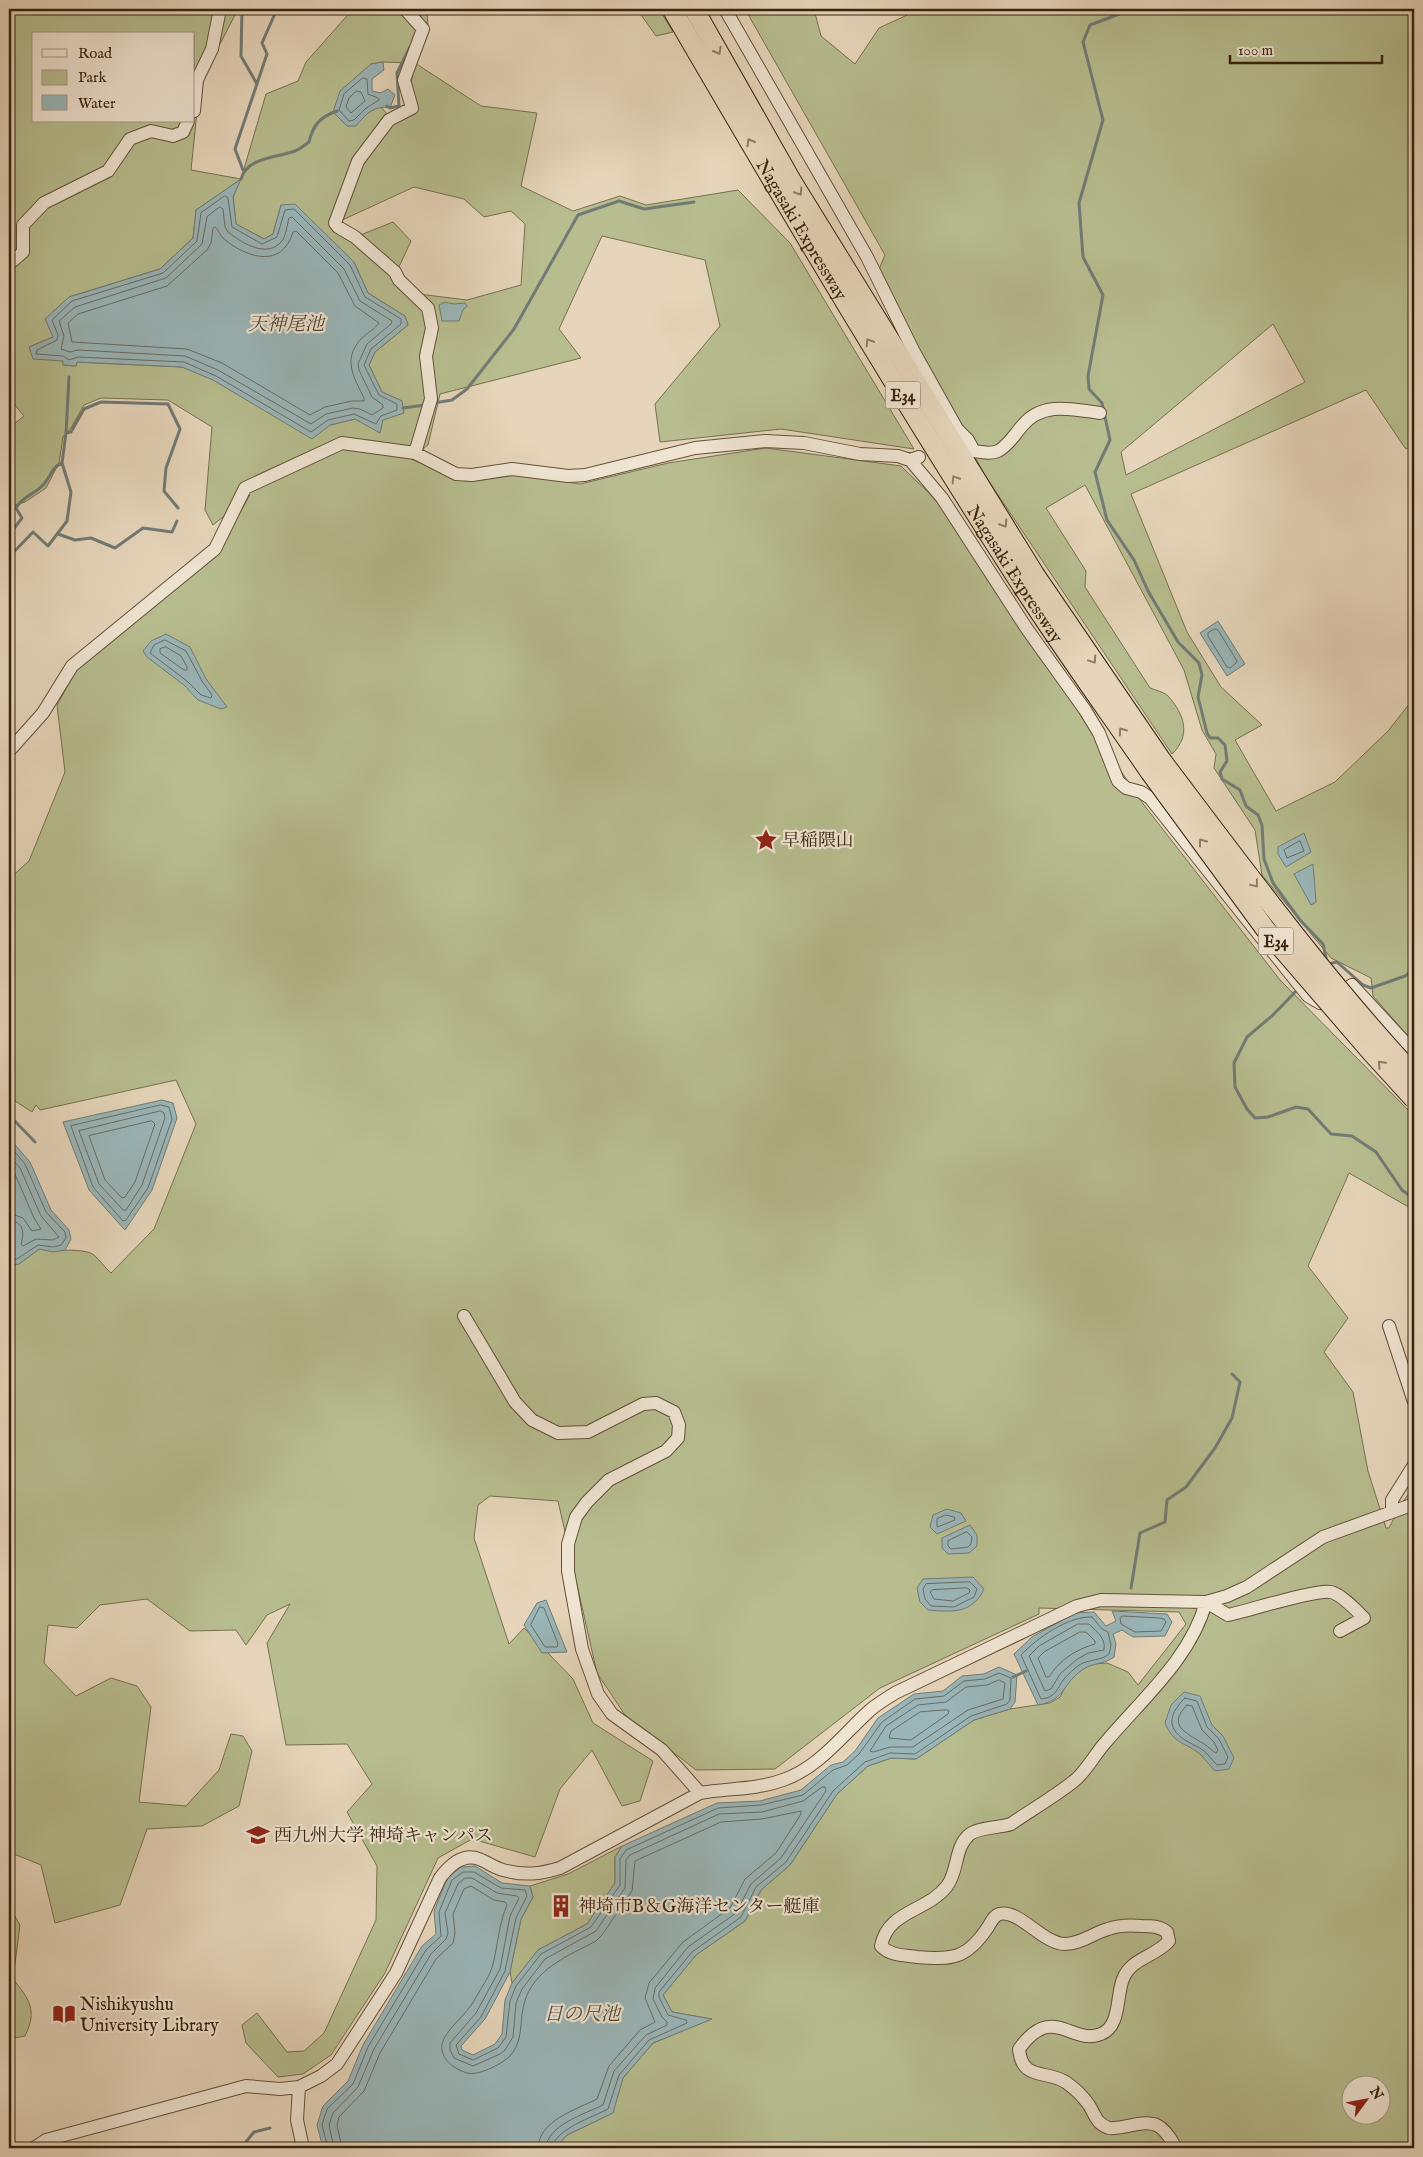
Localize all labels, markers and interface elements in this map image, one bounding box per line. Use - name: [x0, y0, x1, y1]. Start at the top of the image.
- legend: [32, 32, 195, 122]
- scale bar: [1230, 32, 1383, 64]
- text: 100 m: [1238, 41, 1274, 60]
- text: Road: [78, 44, 113, 63]
- one-way arrow: [712, 46, 722, 55]
- text: Park: [78, 68, 108, 87]
- text: Water: [78, 94, 116, 113]
- one-way arrow: [746, 139, 756, 148]
- street label: Nagasaki Expressway: [750, 156, 851, 305]
- one-way arrow: [792, 187, 802, 196]
- water label: 天神尾池: [248, 313, 326, 337]
- one-way arrow: [866, 338, 875, 347]
- road number: E34: [886, 382, 920, 408]
- one-way arrow: [952, 476, 962, 485]
- street label: Nagasaki Expressway: [961, 502, 1067, 648]
- one-way arrow: [998, 518, 1007, 527]
- one-way arrow: [1087, 654, 1096, 663]
- one-way arrow: [1119, 728, 1128, 737]
- place icon: 早稲隈山: [753, 827, 779, 853]
- place label: 早稲隈山: [782, 830, 854, 853]
- one-way arrow: [1199, 838, 1208, 848]
- one-way arrow: [1250, 878, 1258, 887]
- road number: E34: [1258, 928, 1294, 954]
- one-way arrow: [1378, 1060, 1387, 1069]
- school or university icon: 西九州大学 神埼キャンパス: [245, 1822, 271, 1848]
- place label: 西九州大学 神埼キャンパス: [274, 1825, 493, 1848]
- building icon: 神埼市B＆G海洋センター艇庫: [548, 1893, 574, 1919]
- place label: 神埼市B＆G海洋センター艇庫: [578, 1896, 820, 1919]
- place label: Nishikyushu University Library: [80, 1994, 219, 2038]
- library icon: Nishikyushu University Library: [51, 2001, 77, 2027]
- water label: 日の尺池: [544, 2003, 622, 2027]
- north arrow: [1340, 2074, 1390, 2124]
- text: N: [1365, 2083, 1387, 2104]

